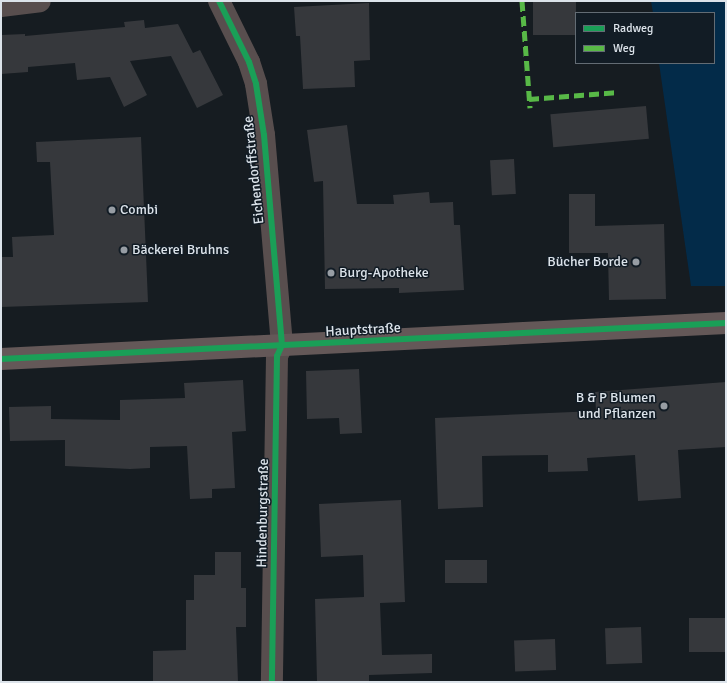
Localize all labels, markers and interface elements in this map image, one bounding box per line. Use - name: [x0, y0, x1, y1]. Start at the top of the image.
- legend: [575, 12, 715, 64]
- text: Radweg: [613, 21, 653, 36]
- text: Weg: [613, 41, 635, 56]
- street label: Eichendorffstraße: [240, 115, 268, 225]
- place label: Combi: [120, 202, 158, 218]
- marker: Combi: [107, 205, 117, 215]
- place label: Bäckerei Bruhns: [132, 242, 229, 258]
- marker: Bäckerei Bruhns: [119, 245, 129, 255]
- place label: Bücher Borde: [547, 254, 628, 270]
- marker: Bücher Borde: [631, 257, 641, 267]
- place label: Burg-Apotheke: [339, 265, 429, 281]
- marker: Burg-Apotheke: [326, 268, 336, 278]
- street label: Hauptstraße: [325, 320, 401, 340]
- place label: B & P Blumen und Pflanzen: [576, 390, 656, 422]
- marker: B & P Blumen und Pflanzen: [659, 401, 669, 411]
- street label: Hindenburgstraße: [254, 458, 272, 568]

